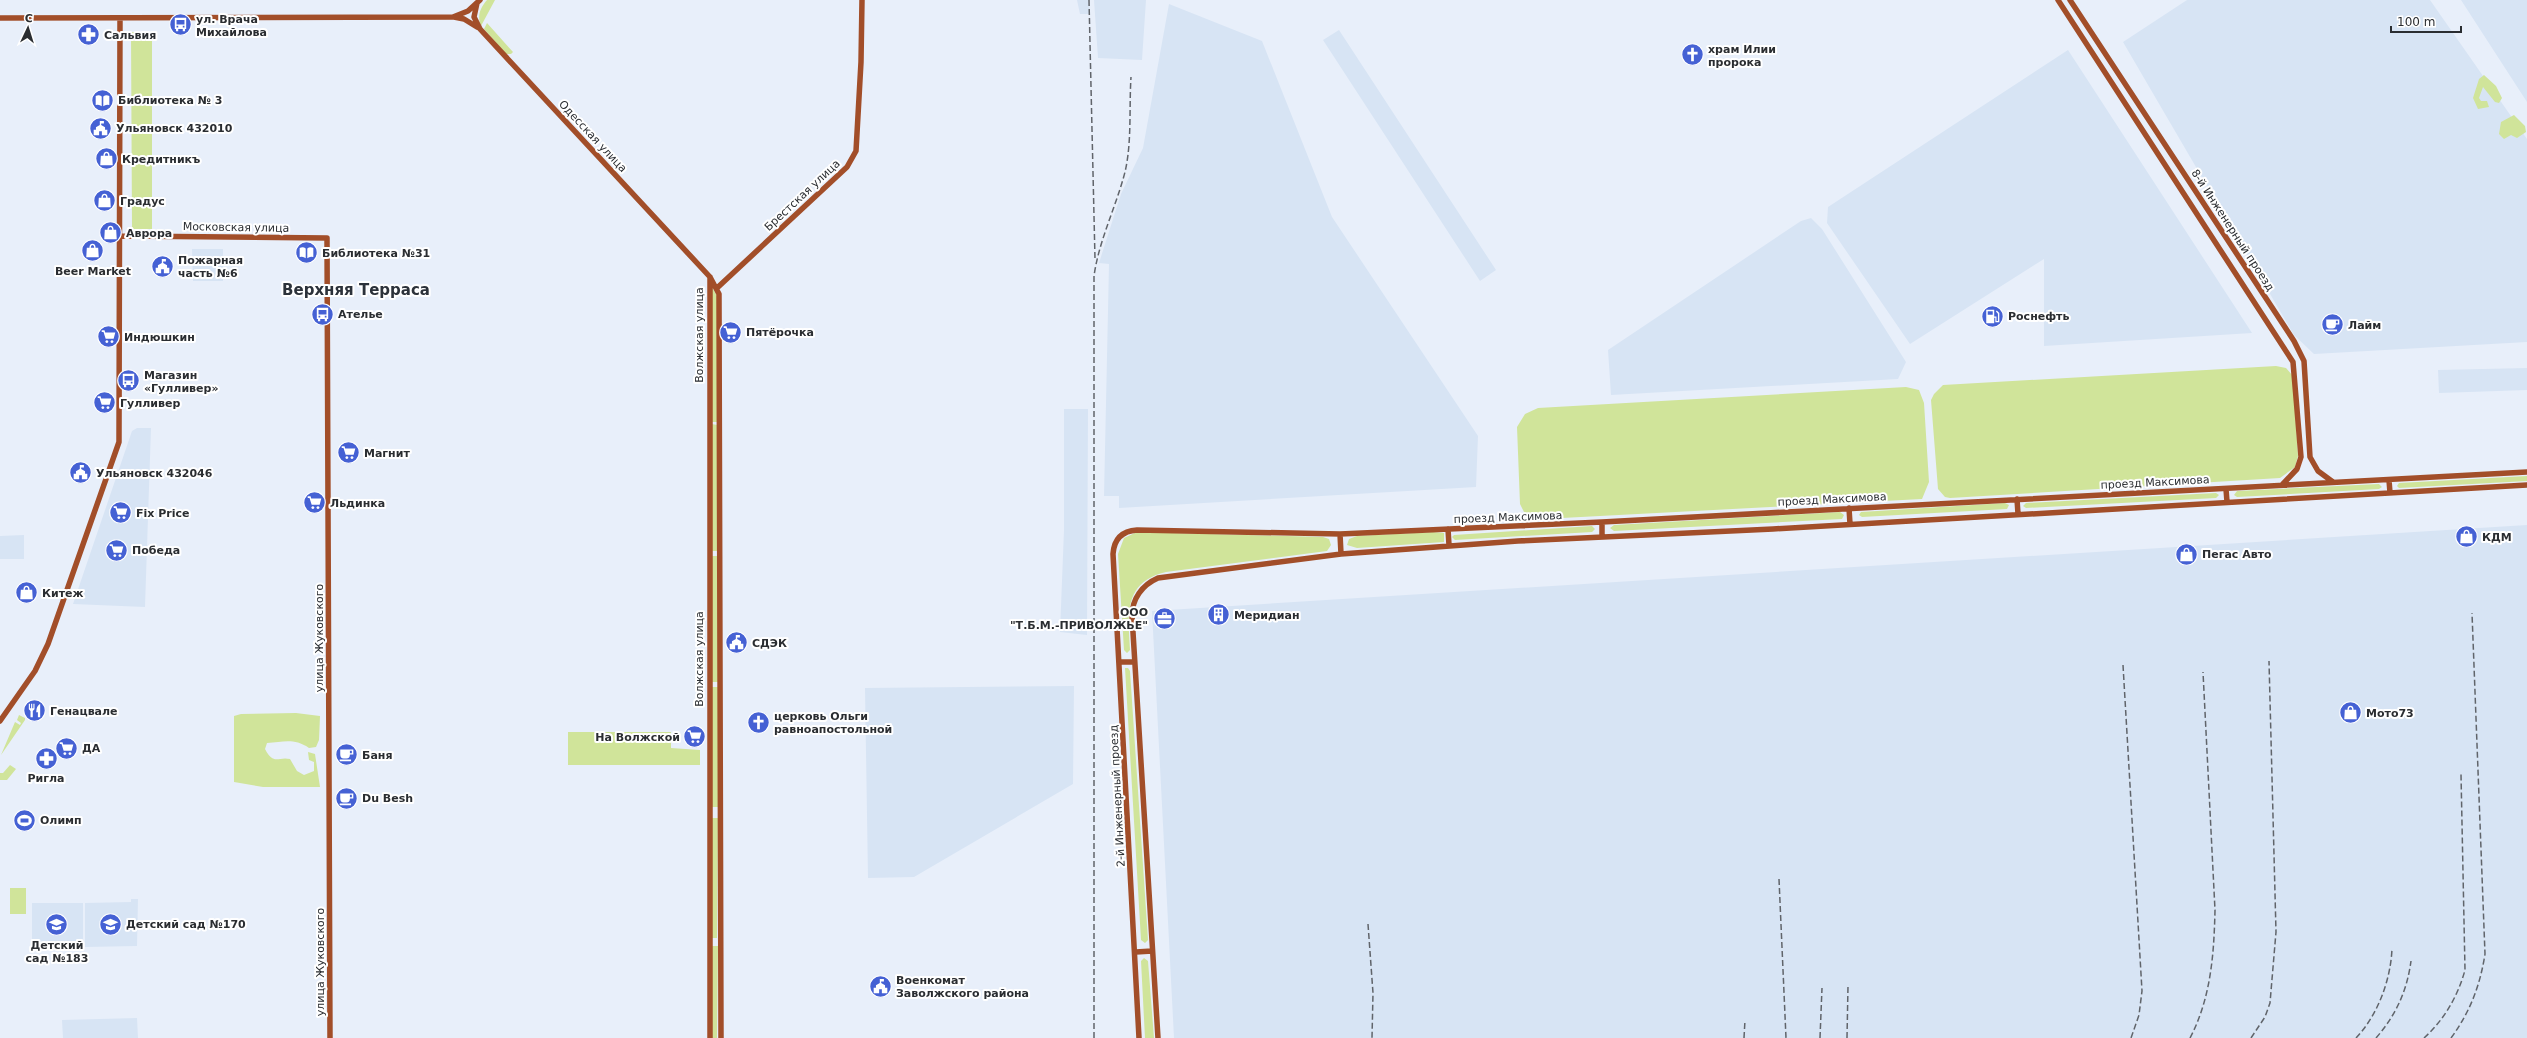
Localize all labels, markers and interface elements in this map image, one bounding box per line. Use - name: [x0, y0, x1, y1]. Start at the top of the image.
- north arrow: [8, 8, 48, 48]
- scale bar: [2391, 8, 2461, 34]
- text: С: [24, 12, 33, 25]
- bus stop icon: ул. Врача Михайлова: [167, 12, 193, 38]
- place label: ул. Врача Михайлова: [196, 13, 267, 39]
- text: 100 m: [2397, 15, 2435, 29]
- pharmacy icon: Сальвия: [76, 22, 102, 48]
- place label: Сальвия: [104, 29, 156, 42]
- church icon: храм Илии пророка: [1680, 42, 1706, 68]
- place label: храм Илии пророка: [1708, 43, 1776, 69]
- library icon: Библиотека № 3: [89, 87, 115, 113]
- place label: Библиотека № 3: [118, 94, 222, 107]
- street label: Одесская улица: [556, 98, 629, 175]
- public building icon: Ульяновск 432010: [88, 115, 114, 141]
- place label: Ульяновск 432010: [116, 122, 233, 135]
- shop icon: Кредитникъ: [93, 146, 119, 172]
- place label: Кредитникъ: [122, 153, 200, 166]
- street label: Брестская улица: [762, 157, 843, 234]
- street label: 8-й Инженерный проезд: [2188, 167, 2277, 294]
- shop icon: Градус: [91, 188, 117, 214]
- place label: Градус: [120, 195, 165, 208]
- shop icon: Аврора: [97, 220, 123, 246]
- street label: Московская улица: [183, 220, 289, 235]
- place label: Аврора: [126, 227, 172, 240]
- shop icon: Beer Market: [80, 238, 106, 264]
- library icon: Библиотека №31: [293, 240, 319, 266]
- place label: Библиотека №31: [322, 247, 430, 260]
- public building icon: Пожарная часть №6: [149, 253, 175, 279]
- place label: Пожарная часть №6: [178, 254, 243, 280]
- place label: Beer Market: [55, 265, 131, 278]
- district label: Верхняя Терраса: [282, 281, 430, 299]
- street label: Волжская улица: [693, 287, 706, 383]
- bus stop icon: Ателье: [309, 301, 335, 327]
- fuel station icon: Роснефть: [1980, 303, 2006, 329]
- place label: Ателье: [338, 308, 383, 321]
- place label: Роснефть: [2008, 310, 2069, 323]
- cafe icon: Лайм: [2319, 312, 2345, 338]
- supermarket icon: Пятёрочка: [718, 319, 744, 345]
- place label: Лайм: [2348, 319, 2381, 332]
- supermarket icon: Индюшкин: [96, 324, 122, 350]
- place label: Пятёрочка: [746, 326, 814, 339]
- place label: Индюшкин: [124, 331, 195, 344]
- bus stop icon: Магазин «Гулливер»: [115, 368, 141, 394]
- place label: Магазин «Гулливер»: [144, 369, 219, 395]
- supermarket icon: Гулливер: [92, 390, 118, 416]
- place label: Гулливер: [120, 397, 180, 410]
- supermarket icon: Магнит: [336, 440, 362, 466]
- place label: Магнит: [364, 447, 410, 460]
- public building icon: Ульяновск 432046: [67, 460, 93, 486]
- place label: Ульяновск 432046: [96, 467, 213, 480]
- street label: проезд Максимова: [2100, 473, 2210, 492]
- supermarket icon: Льдинка: [302, 490, 328, 516]
- street label: проезд Максимова: [1777, 490, 1887, 509]
- place label: Льдинка: [330, 497, 385, 510]
- supermarket icon: Fix Price: [107, 500, 133, 526]
- place label: Fix Price: [136, 507, 189, 520]
- street label: проезд Максимова: [1453, 509, 1563, 526]
- shop icon: КДМ: [2454, 524, 2480, 550]
- place label: КДМ: [2482, 531, 2512, 544]
- supermarket icon: Победа: [103, 537, 129, 563]
- shop icon: Пегас Авто: [2174, 541, 2200, 567]
- place label: Победа: [132, 544, 180, 557]
- place label: Пегас Авто: [2202, 548, 2272, 561]
- shop icon: Китеж: [14, 580, 40, 606]
- street label: улица Жуковского: [313, 583, 326, 692]
- place label: Китеж: [42, 587, 84, 600]
- building icon: Меридиан: [1206, 602, 1232, 628]
- office icon: ООО "Т.Б.М.-ПРИВОЛЖЬЕ": [1151, 605, 1177, 631]
- place label: ООО "Т.Б.М.-ПРИВОЛЖЬЕ": [1010, 606, 1148, 632]
- place label: Меридиан: [1234, 609, 1300, 622]
- street label: Волжская улица: [693, 611, 706, 707]
- public building icon: СДЭК: [724, 630, 750, 656]
- place label: СДЭК: [752, 637, 787, 650]
- restaurant icon: Генацвале: [21, 698, 47, 724]
- shop icon: Мото73: [2337, 700, 2363, 726]
- place label: Генацвале: [50, 705, 118, 718]
- place label: Мото73: [2366, 707, 2414, 720]
- church icon: церковь Ольги равноапостольной: [745, 709, 771, 735]
- place label: церковь Ольги равноапостольной: [774, 710, 892, 736]
- supermarket icon: На Волжской: [682, 724, 708, 750]
- street label: 2-й Инженерный проезд: [1107, 724, 1128, 867]
- place label: На Волжской: [595, 731, 680, 744]
- supermarket icon: ДА: [54, 735, 80, 761]
- place label: ДА: [82, 742, 101, 755]
- cafe icon: Баня: [334, 742, 360, 768]
- pharmacy icon: Ригла: [33, 745, 59, 771]
- place label: Баня: [362, 749, 392, 762]
- place label: Ригла: [28, 772, 65, 785]
- cafe icon: Du Besh: [334, 785, 360, 811]
- place label: Du Besh: [362, 792, 413, 805]
- sports icon: Олимп: [12, 807, 38, 833]
- place label: Олимп: [40, 814, 82, 827]
- street label: улица Жуковского: [314, 907, 327, 1016]
- school or university icon: Детский сад №170: [98, 911, 124, 937]
- school or university icon: Детский сад №183: [44, 912, 70, 938]
- place label: Детский сад №170: [126, 918, 246, 931]
- place label: Детский сад №183: [26, 939, 88, 965]
- public building icon: Военкомат Заволжского района: [867, 973, 893, 999]
- place label: Военкомат Заволжского района: [896, 974, 1029, 1000]

